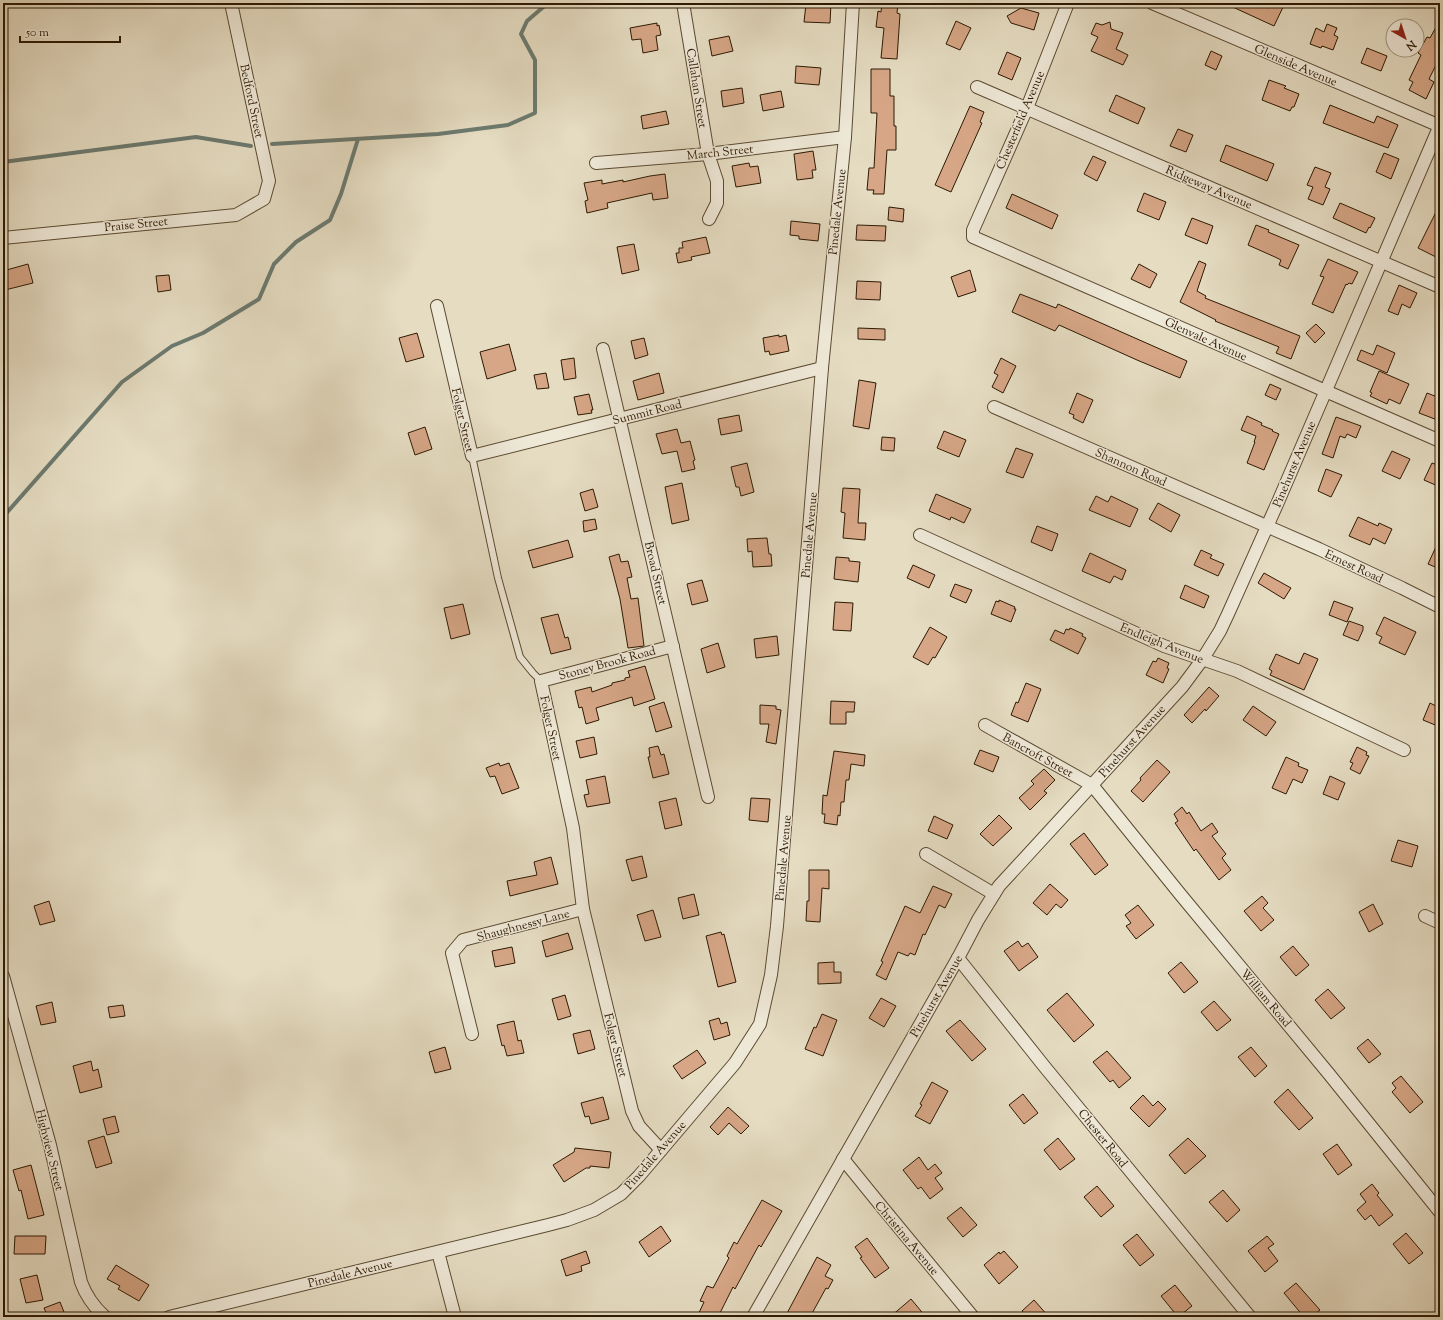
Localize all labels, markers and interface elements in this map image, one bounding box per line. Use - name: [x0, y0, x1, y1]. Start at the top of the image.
- scale bar: [20, 18, 120, 44]
- north arrow: [1385, 18, 1425, 58]
- text: 50 m: [25, 24, 49, 42]
- text: N: [1402, 35, 1420, 54]
- street label: Glenside Avenue: [1251, 40, 1340, 92]
- street label: Callahan Street: [681, 47, 711, 129]
- street label: Bedford Street: [234, 63, 268, 140]
- street label: Chesterfield Avenue: [992, 68, 1050, 173]
- street label: March Street: [686, 141, 754, 165]
- street label: Ridgeway Avenue: [1162, 162, 1255, 214]
- street label: Pinedale Avenue: [825, 168, 852, 256]
- street label: Praise Street: [103, 213, 169, 237]
- street label: Glenvale Avenue: [1161, 314, 1250, 366]
- street label: Folger Street: [446, 386, 478, 454]
- street label: Summit Road: [611, 396, 684, 430]
- street label: Pinehurst Avenue: [1269, 418, 1321, 510]
- street label: Shannon Road: [1092, 444, 1170, 492]
- street label: Pinedale Avenue: [797, 491, 823, 579]
- street label: Broad Street: [639, 540, 671, 607]
- street label: Ernest Road: [1321, 546, 1386, 588]
- street label: Endleigh Avenue: [1117, 619, 1207, 669]
- street label: Stoney Brook Road: [557, 642, 658, 686]
- street label: Folger Street: [534, 694, 566, 762]
- street label: Pinehurst Avenue: [1095, 701, 1171, 782]
- street label: Bancroft Street: [999, 729, 1076, 783]
- street label: Pinedale Avenue: [771, 814, 797, 902]
- street label: Shaughnessy Lane: [475, 905, 572, 947]
- street label: Pinehurst Avenue: [906, 952, 968, 1041]
- street label: William Road: [1235, 966, 1295, 1032]
- street label: Folger Street: [598, 1011, 632, 1079]
- street label: Chester Road: [1073, 1106, 1132, 1172]
- street label: Highview Street: [30, 1108, 68, 1193]
- street label: Pinedale Avenue: [621, 1117, 691, 1194]
- street label: Christina Avenue: [870, 1198, 943, 1280]
- street label: Pinedale Avenue: [306, 1255, 395, 1293]

